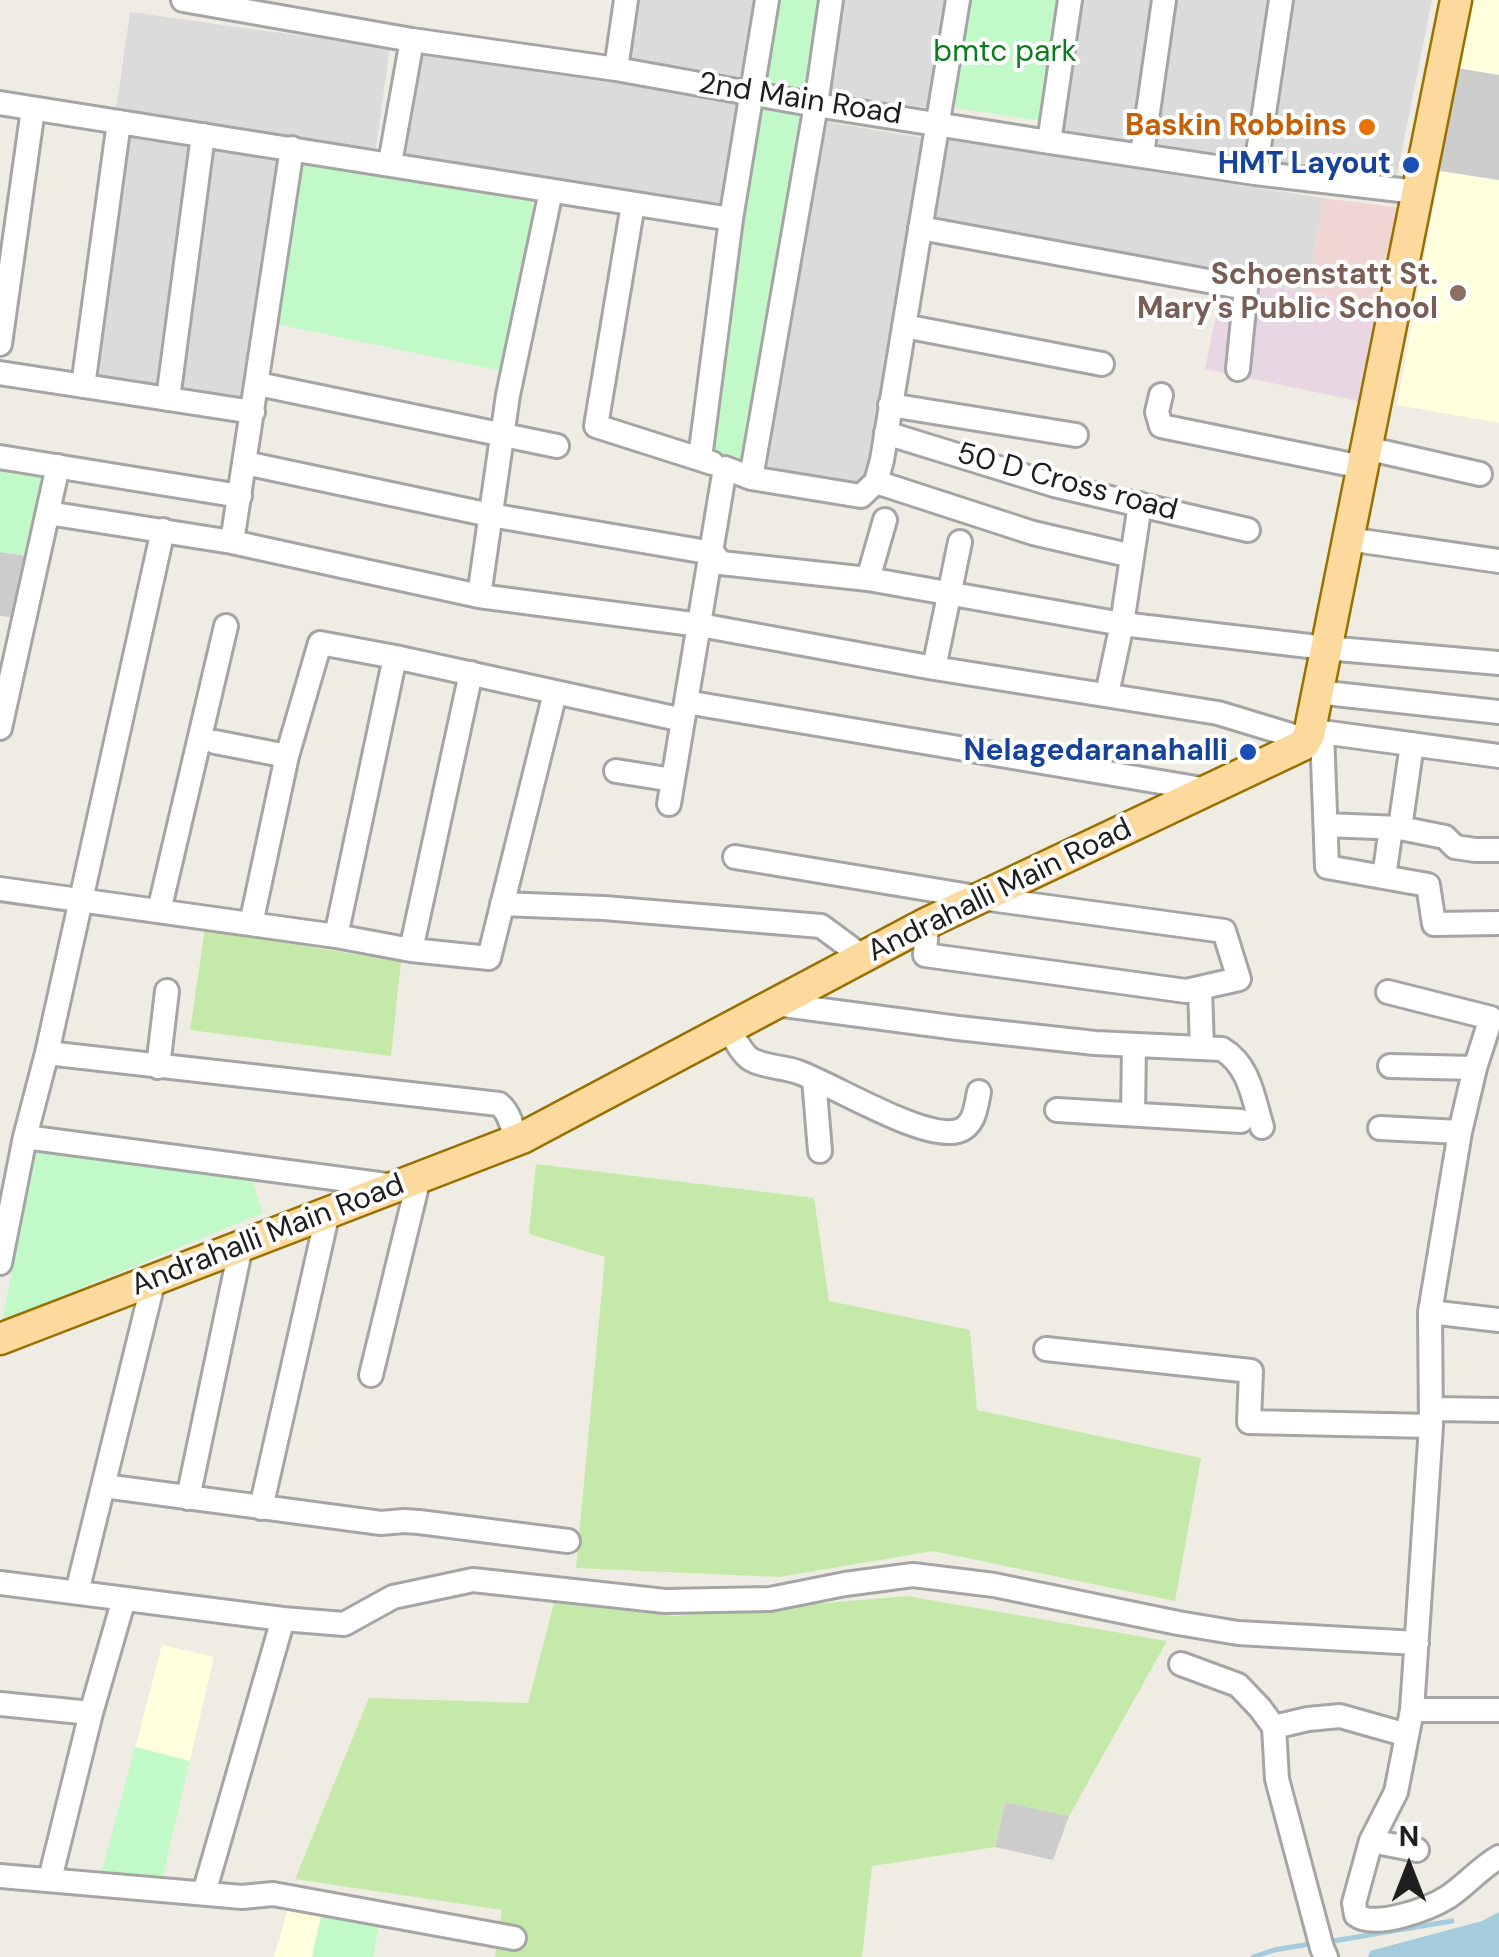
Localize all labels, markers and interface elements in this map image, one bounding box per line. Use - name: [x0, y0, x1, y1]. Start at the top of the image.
- park label: bmtc park: [933, 35, 1077, 71]
- street label: 2nd Main Road: [696, 66, 904, 134]
- place label: Baskin Robbins: [1125, 109, 1347, 145]
- marker: Baskin Robbins: [1356, 116, 1378, 138]
- place label: HMT Layout: [1218, 147, 1391, 183]
- marker: HMT Layout: [1400, 154, 1422, 176]
- place label: Schoenstatt St. Mary's Public School: [1137, 258, 1438, 328]
- marker: Schoenstatt St. Mary's Public School: [1447, 282, 1469, 304]
- street label: 50 D Cross road: [953, 436, 1181, 530]
- place label: Nelagedaranahalli: [964, 734, 1228, 770]
- marker: Nelagedaranahalli: [1237, 741, 1259, 763]
- street label: Andrahalli Main Road: [862, 811, 1138, 971]
- street label: Andrahalli Main Road: [127, 1167, 409, 1305]
- north arrow: [1359, 1817, 1459, 1917]
- text: N: [1399, 1818, 1419, 1855]

